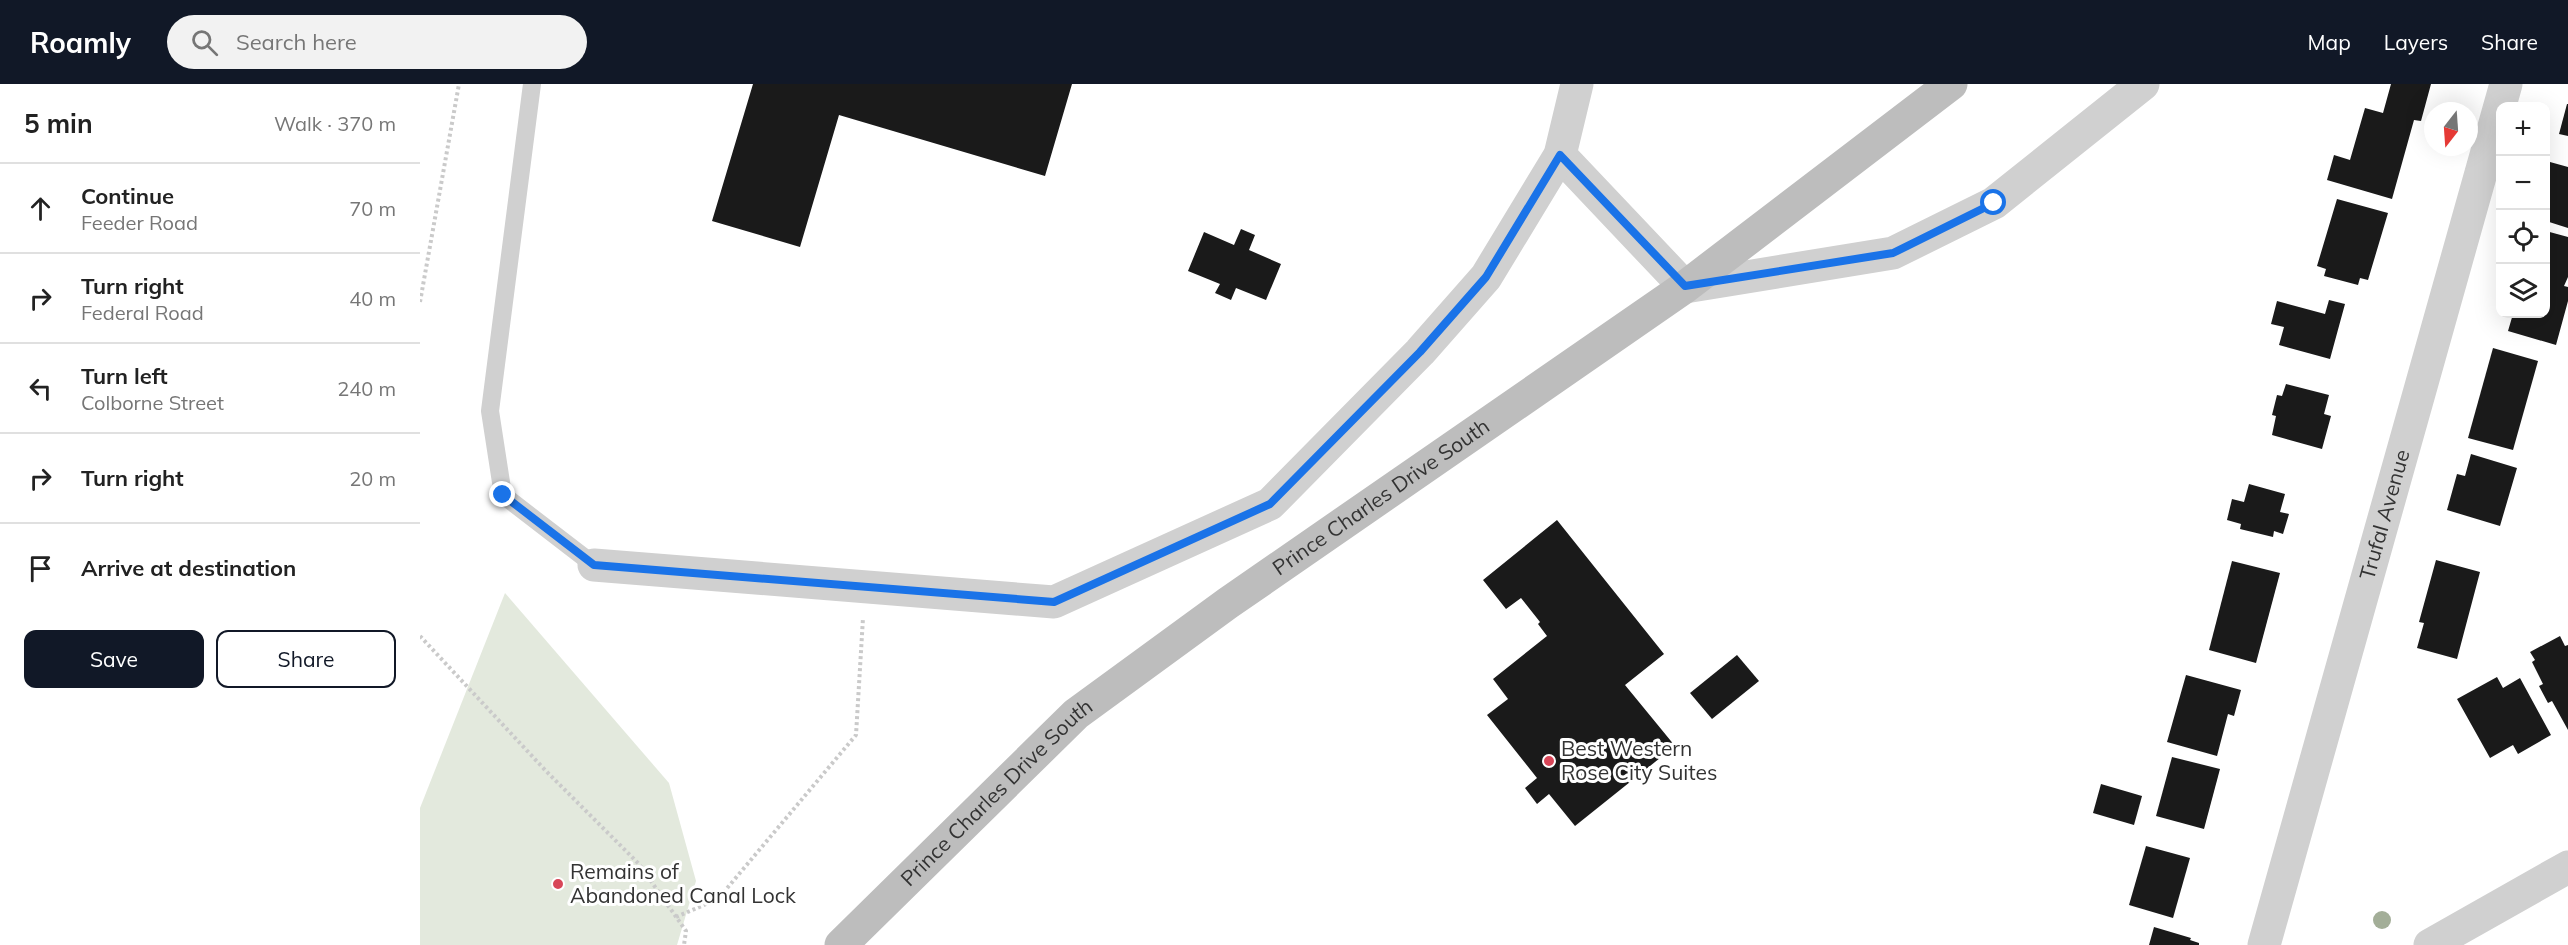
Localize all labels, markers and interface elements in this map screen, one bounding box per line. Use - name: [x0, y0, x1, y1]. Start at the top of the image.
- search box: [167, 15, 587, 69]
- text: Roamly: [30, 25, 131, 60]
- icon: search: [188, 26, 221, 59]
- text: Search here: [236, 28, 357, 56]
- text: Map: [2308, 29, 2351, 55]
- text: Layers: [2384, 29, 2448, 55]
- text: Share: [2481, 29, 2538, 55]
- north arrow: [2424, 102, 2478, 156]
- map controls: [2496, 102, 2550, 318]
- button: +: [2496, 102, 2550, 156]
- text: 5 min: [24, 107, 93, 140]
- text: Walk · 370 m: [274, 111, 396, 136]
- button: −: [2496, 156, 2550, 210]
- text: Continue: [81, 182, 174, 210]
- route start: [1980, 189, 2006, 215]
- icon: ahead: [24, 192, 57, 225]
- text: 70 m: [349, 196, 396, 221]
- text: Feeder Road: [81, 210, 198, 235]
- button: locate: [2496, 210, 2550, 264]
- button: layers: [2496, 264, 2550, 318]
- text: Turn right: [81, 272, 184, 300]
- icon: right: [24, 282, 57, 315]
- text: 40 m: [349, 286, 396, 311]
- text: Federal Road: [81, 300, 204, 325]
- text: Turn left: [81, 362, 168, 390]
- icon: left: [24, 372, 57, 405]
- text: 240 m: [337, 376, 396, 401]
- text: Colborne Street: [81, 390, 224, 415]
- street label: Prince Charles Drive South: [1267, 412, 1494, 580]
- street label: Trufal Avenue: [2353, 446, 2415, 582]
- icon: right: [24, 462, 57, 495]
- text: Turn right: [81, 464, 184, 492]
- text: 20 m: [349, 466, 396, 491]
- route end: [489, 481, 515, 507]
- icon: arrive: [24, 552, 57, 585]
- text: Arrive at destination: [81, 554, 296, 582]
- button: Save: [24, 630, 204, 688]
- button: Share: [216, 630, 396, 688]
- street label: Prince Charles Drive South: [895, 692, 1097, 891]
- place label: Best Western Rose City Suites: [1561, 735, 1717, 785]
- marker: Best Western Rose City Suites: [1542, 754, 1556, 768]
- place label: Remains of Abandoned Canal Lock: [570, 858, 796, 908]
- marker: Remains of Abandoned Canal Lock: [551, 877, 565, 891]

